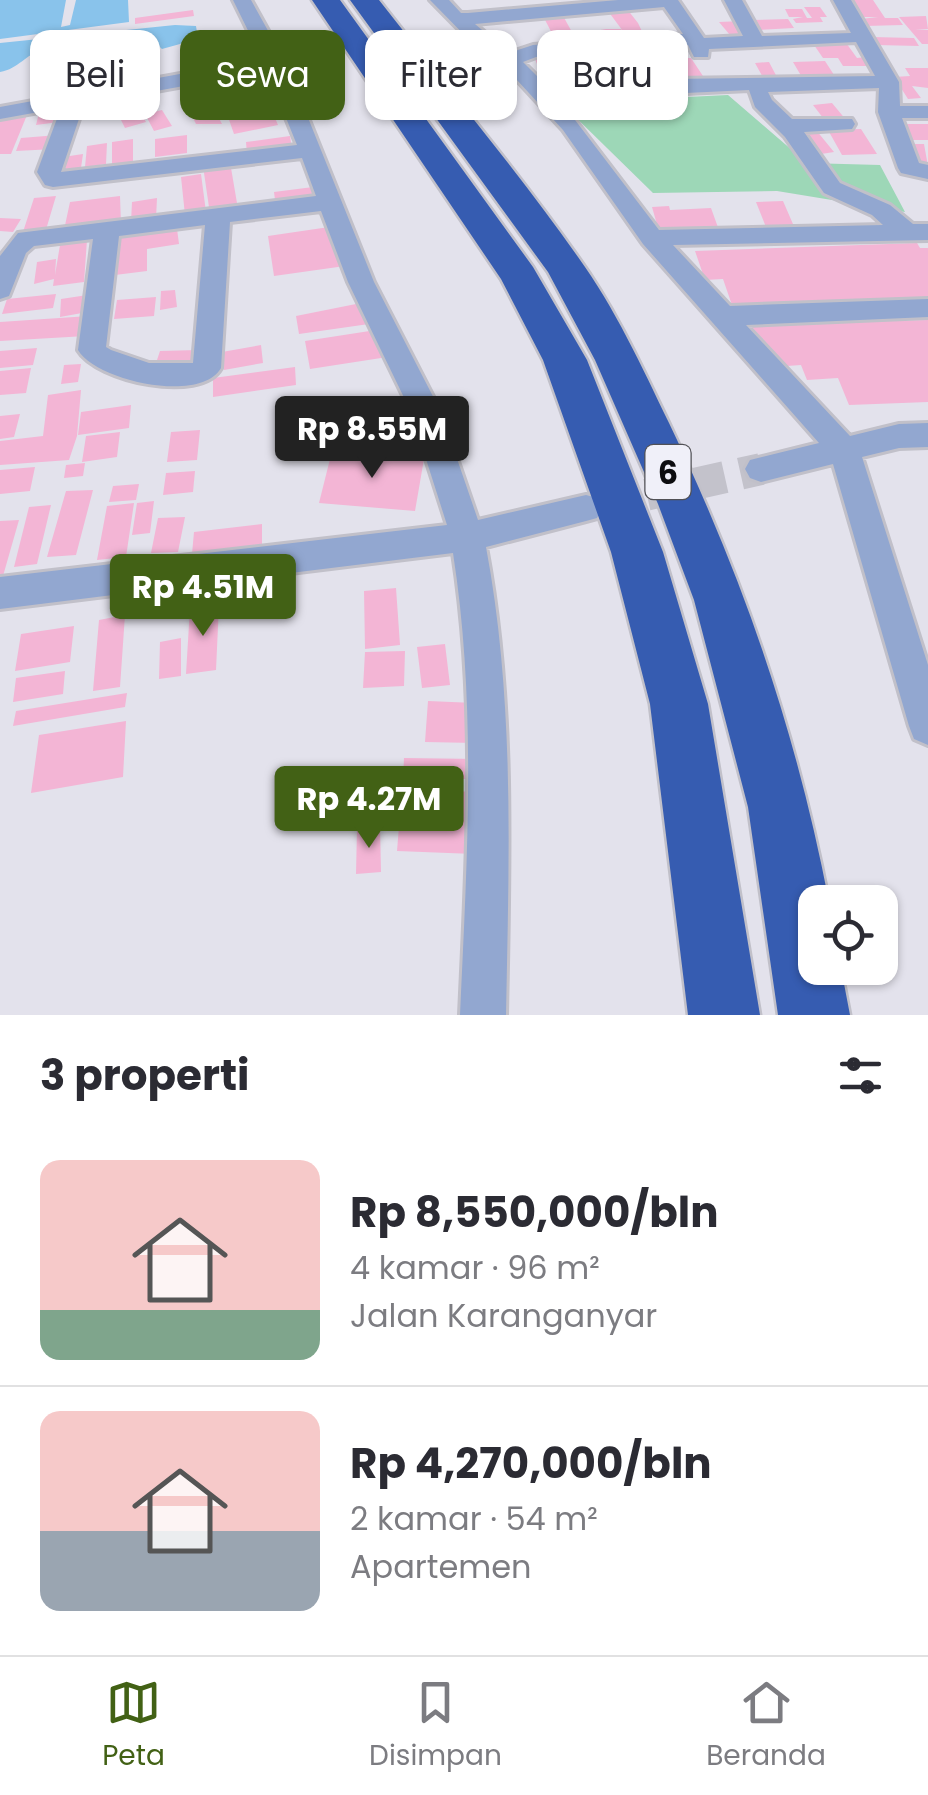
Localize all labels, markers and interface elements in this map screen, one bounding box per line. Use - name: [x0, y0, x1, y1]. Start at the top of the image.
- chip: Beli: [30, 30, 160, 120]
- chip: Sewa: [180, 30, 345, 120]
- chip: Filter: [365, 30, 517, 120]
- chip: Baru: [537, 30, 688, 120]
- pin: Rp 8.55M: [269, 396, 475, 481]
- text: Rp 8.55M: [297, 406, 447, 451]
- road number: 6: [646, 445, 690, 499]
- pin: Rp 4.51M: [100, 554, 306, 639]
- text: Rp 4.51M: [132, 564, 274, 609]
- pin: Rp 4.27M: [266, 766, 472, 851]
- text: Rp 4.27M: [297, 776, 441, 821]
- map controls: [798, 885, 898, 985]
- button: locate: [798, 885, 898, 985]
- text: 3 properti: [40, 1046, 249, 1105]
- icon: filters: [833, 1048, 888, 1103]
- text: Rp 8,550,000/bln: [350, 1183, 719, 1242]
- icon: home: [120, 1200, 240, 1320]
- text: 4 kamar · 96 m²: [350, 1245, 600, 1290]
- text: Jalan Karanganyar: [350, 1293, 657, 1338]
- text: Rp 4,270,000/bln: [350, 1434, 712, 1493]
- icon: home: [120, 1451, 240, 1571]
- text: 2 kamar · 54 m²: [350, 1496, 598, 1541]
- text: Apartemen: [350, 1544, 532, 1589]
- tab: Peta: [102, 1675, 165, 1777]
- tab: Disimpan: [369, 1675, 502, 1777]
- tab: Beranda: [706, 1675, 826, 1777]

